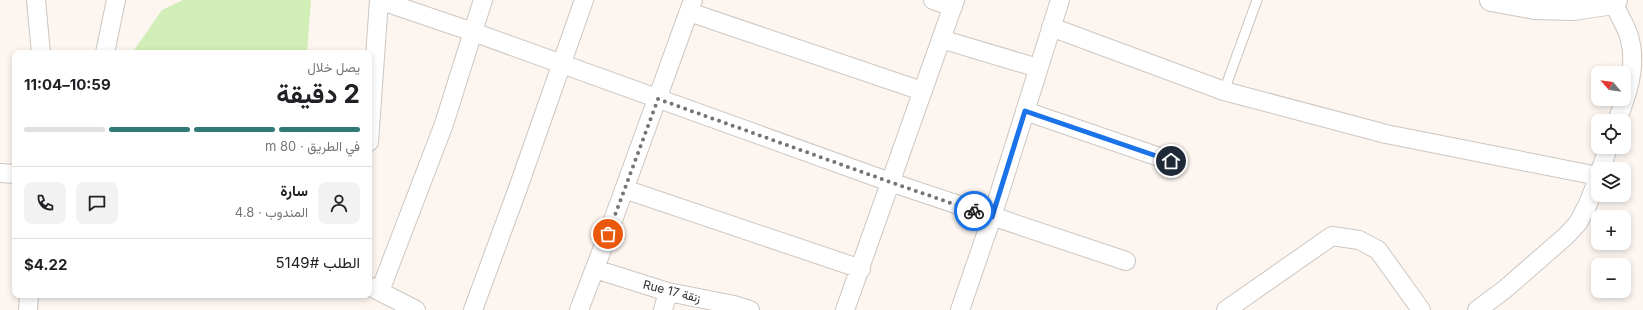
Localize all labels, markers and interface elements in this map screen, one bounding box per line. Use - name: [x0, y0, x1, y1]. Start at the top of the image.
- text: يصل خلال: [308, 59, 360, 75]
- north arrow: [1591, 66, 1631, 106]
- map controls: [1591, 66, 1631, 298]
- text: 10:59–11:04: [24, 75, 111, 94]
- text: 2 دقيقة: [276, 78, 360, 109]
- button: locate: [1591, 114, 1631, 154]
- text: في الطريق · 80 m: [265, 138, 360, 154]
- pin: [1154, 144, 1188, 178]
- icon: home: [1160, 150, 1182, 172]
- button: layers: [1591, 162, 1631, 202]
- text: سارة: [280, 181, 308, 200]
- button: phone: [24, 182, 66, 224]
- button: chat: [76, 182, 118, 224]
- button: person: [318, 182, 360, 224]
- courier: [954, 191, 994, 231]
- icon: bike: [963, 200, 985, 222]
- text: المندوب · 4.8: [235, 204, 308, 220]
- button: +: [1591, 210, 1631, 250]
- pin: [591, 217, 625, 251]
- icon: bag: [597, 223, 619, 245]
- text: الطلب #5149: [275, 253, 360, 272]
- text: $4.22: [24, 255, 67, 274]
- button: −: [1591, 258, 1631, 298]
- street label: Rue 17 زنقة: [641, 277, 703, 306]

